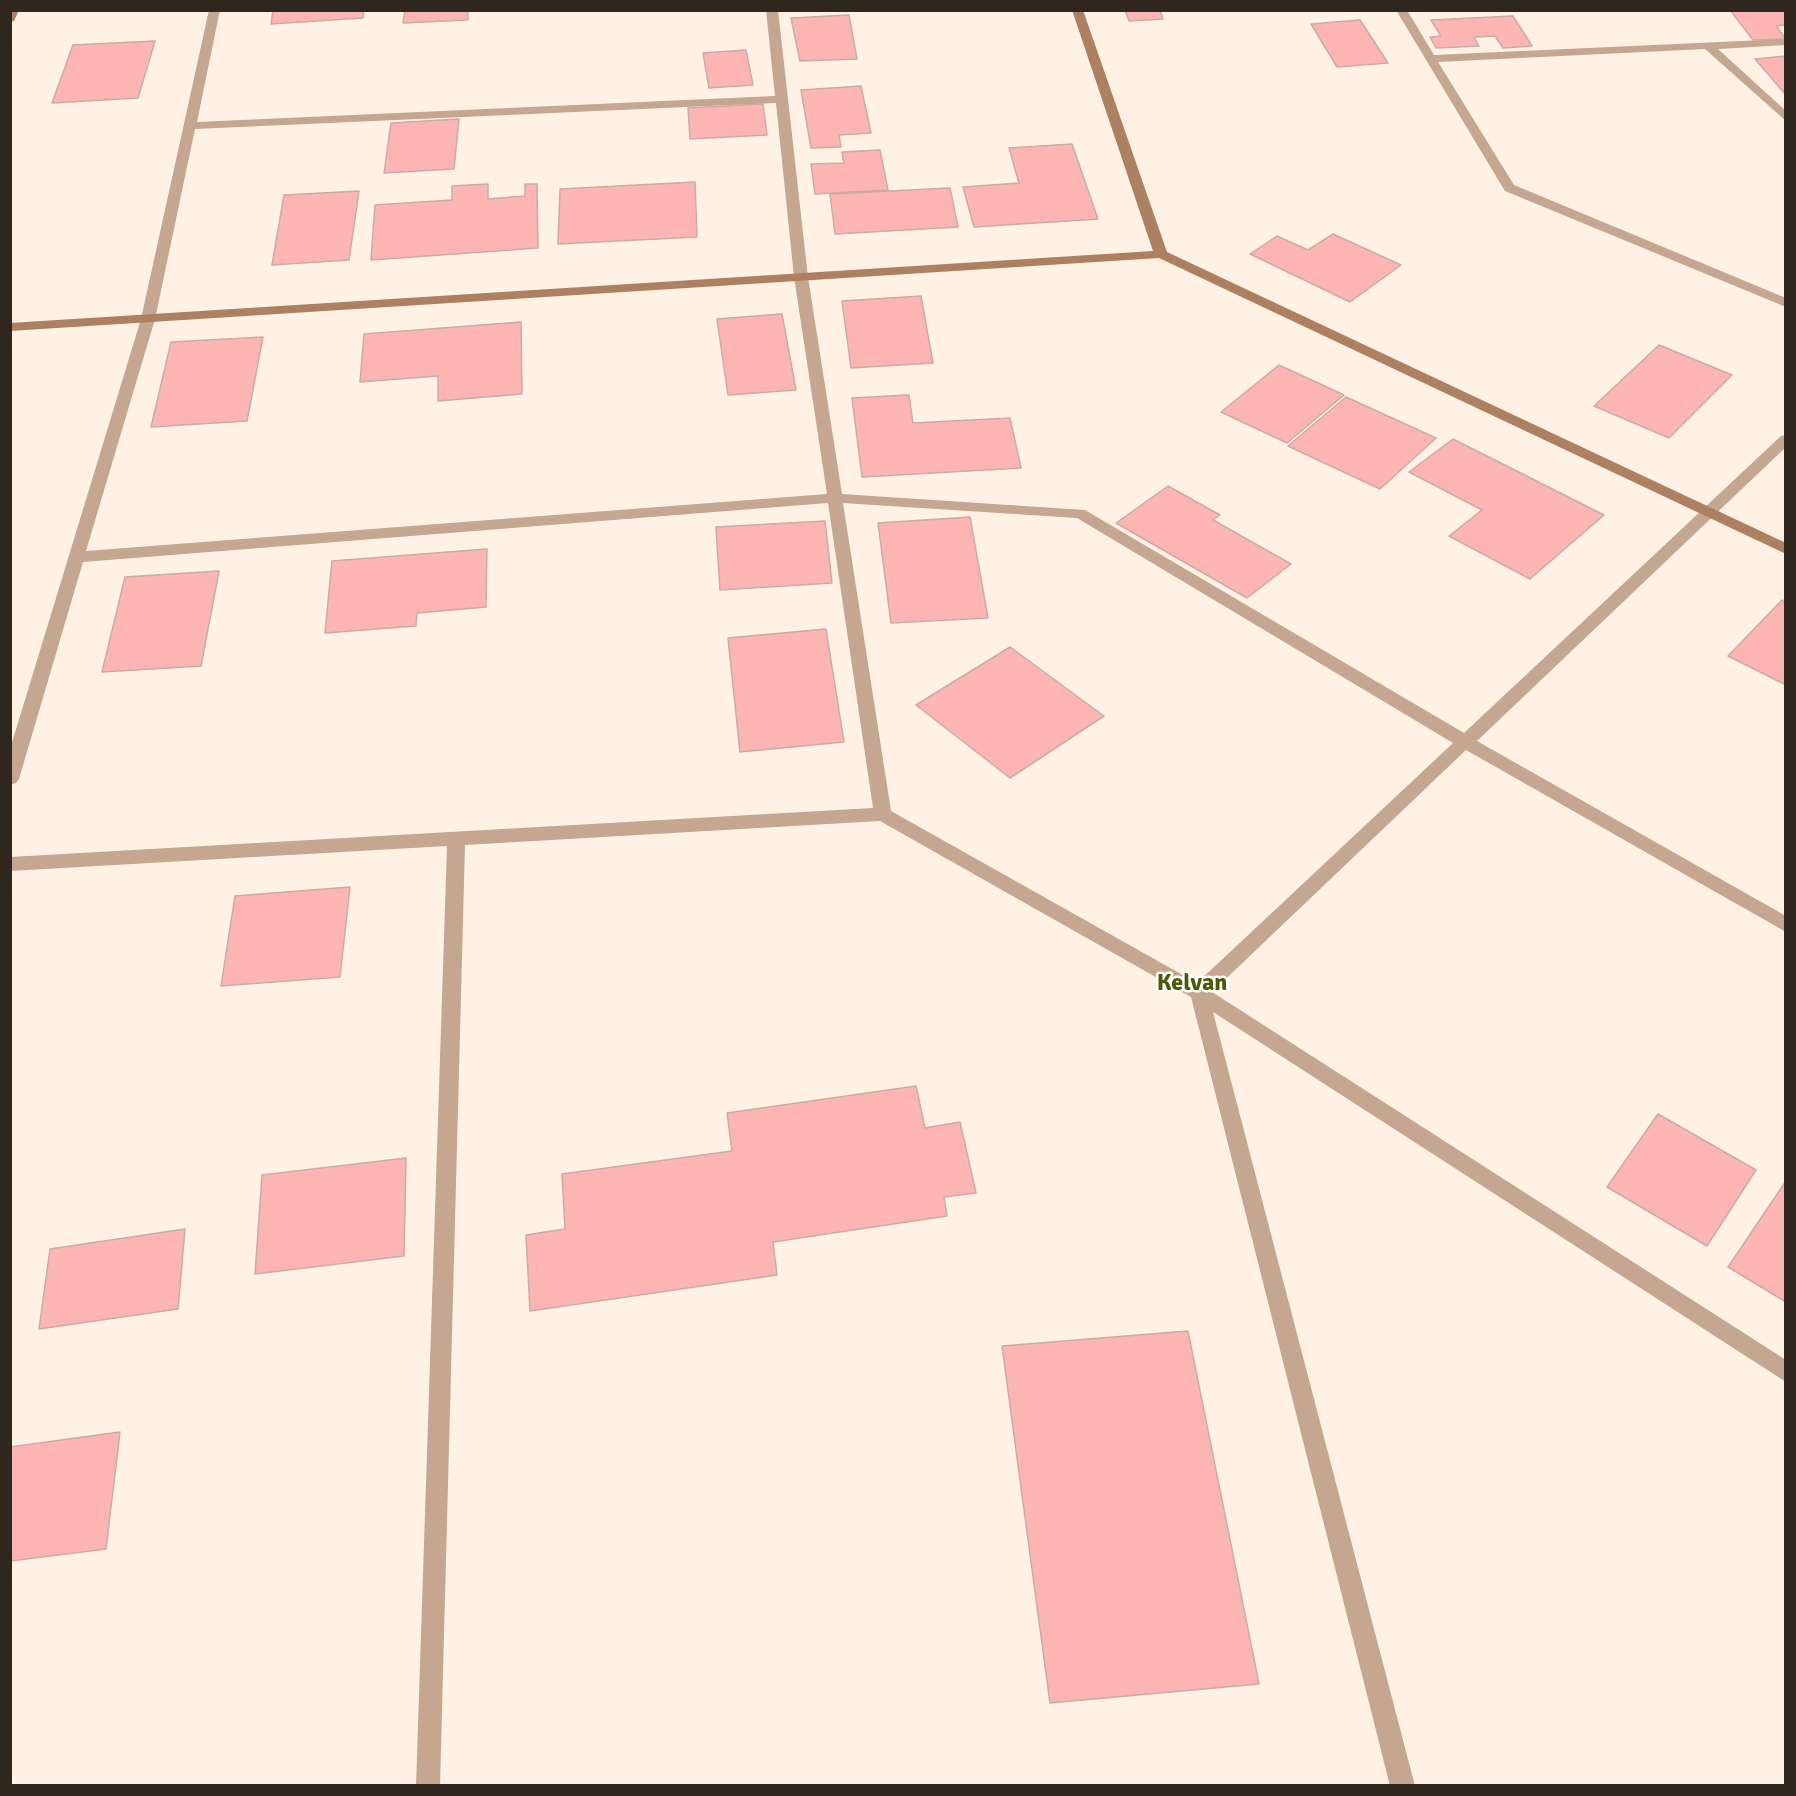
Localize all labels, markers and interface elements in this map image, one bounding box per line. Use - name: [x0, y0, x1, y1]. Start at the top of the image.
- district label: Kelvan: [1157, 970, 1227, 998]

